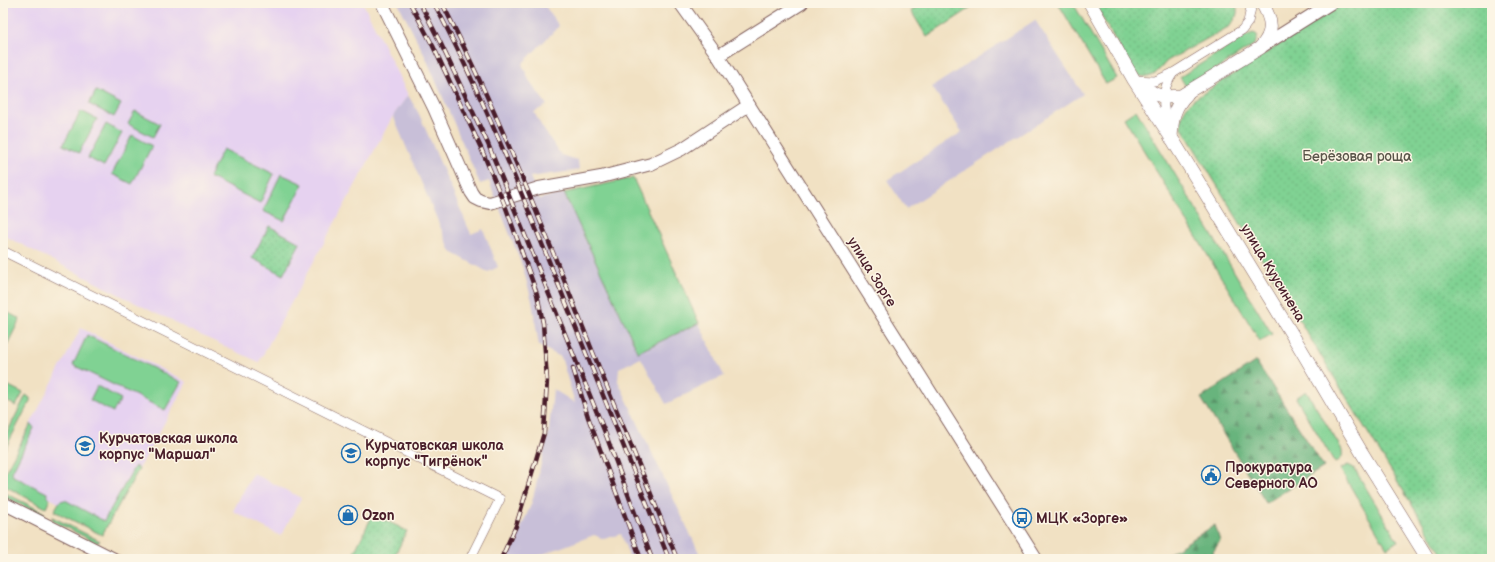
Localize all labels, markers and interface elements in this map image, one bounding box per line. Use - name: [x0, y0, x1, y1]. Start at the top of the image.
- park label: Берёзовая роща: [1302, 148, 1412, 165]
- street label: улица Куусинена: [1237, 221, 1309, 326]
- street label: улица Зорге: [844, 234, 900, 310]
- place label: Курчатовская школа корпус "Маршал": [99, 430, 238, 463]
- school or university icon: Курчатовская школа корпус "Маршал": [74, 435, 96, 457]
- place label: Курчатовская школа корпус "Тигрёнок": [365, 437, 504, 470]
- school or university icon: Курчатовская школа корпус "Тигрёнок": [340, 442, 362, 464]
- place label: Прокуратура Северного АО: [1225, 459, 1318, 492]
- public building icon: Прокуратура Северного АО: [1200, 464, 1222, 486]
- shop icon: Ozon: [337, 504, 359, 526]
- place label: Ozon: [362, 507, 395, 524]
- bus stop icon: МЦК «Зорге»: [1011, 507, 1033, 529]
- place label: МЦК «Зорге»: [1036, 510, 1128, 527]

